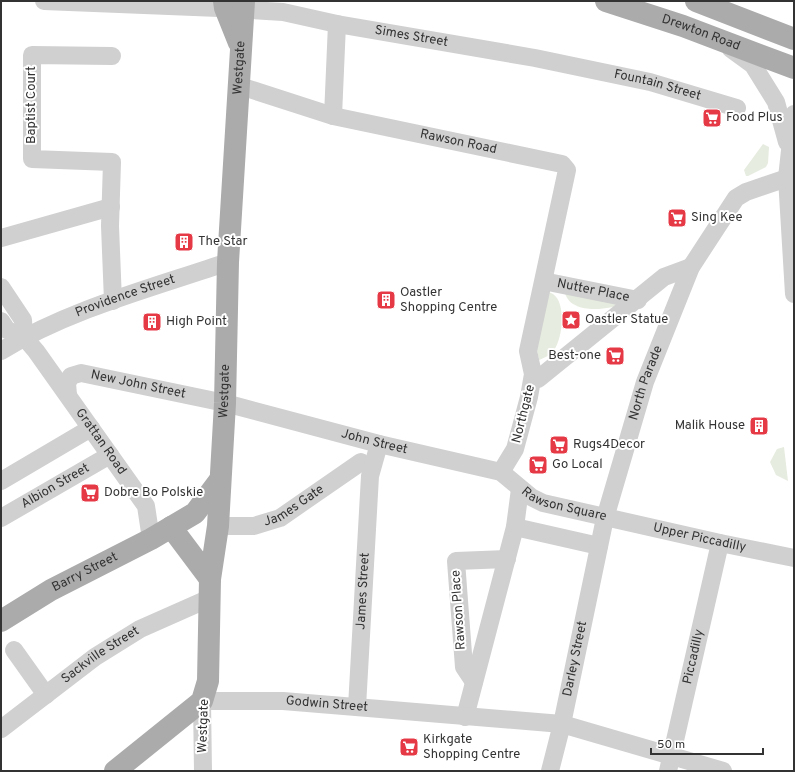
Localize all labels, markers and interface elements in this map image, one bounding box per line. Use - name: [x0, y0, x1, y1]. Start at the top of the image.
- street label: Drewton Road: [659, 12, 742, 55]
- street label: Simes Street: [373, 23, 449, 51]
- street label: Westgate: [230, 40, 250, 95]
- street label: Baptist Court: [24, 66, 40, 144]
- street label: Fountain Street: [613, 67, 703, 105]
- supermarket icon: Food Plus: [701, 107, 723, 129]
- place label: Food Plus: [726, 110, 783, 126]
- street label: Rawson Road: [419, 126, 498, 158]
- supermarket icon: Sing Kee: [666, 207, 688, 229]
- place label: Sing Kee: [691, 210, 742, 226]
- building icon: The Star: [173, 231, 195, 253]
- place label: The Star: [198, 234, 248, 250]
- street label: Providence Street: [73, 272, 177, 321]
- street label: Nutter Place: [555, 276, 631, 306]
- place label: Oastler Shopping Centre: [400, 285, 497, 316]
- building icon: Oastler Shopping Centre: [375, 289, 397, 311]
- place icon: Oastler Statue: [560, 309, 582, 331]
- building icon: High Point: [141, 311, 163, 333]
- place label: Oastler Statue: [585, 312, 668, 328]
- place label: High Point: [166, 314, 227, 330]
- street label: North Parade: [626, 344, 667, 422]
- supermarket icon: Best-one: [604, 345, 626, 367]
- place label: Best-one: [548, 348, 601, 364]
- street label: Westgate: [216, 364, 234, 419]
- street label: New John Street: [89, 367, 187, 403]
- street label: Northgate: [509, 383, 539, 445]
- street label: Grattan Road: [72, 406, 129, 478]
- building icon: Malik House: [748, 415, 770, 437]
- place label: Malik House: [675, 418, 745, 434]
- street label: John Street: [339, 426, 409, 458]
- supermarket icon: Rugs4Decor: [548, 434, 570, 456]
- place label: Rugs4Decor: [573, 437, 645, 453]
- supermarket icon: Go Local: [527, 454, 549, 476]
- place label: Go Local: [552, 457, 603, 473]
- street label: Albion Street: [19, 460, 93, 512]
- supermarket icon: Dobre Bo Polskie: [79, 482, 101, 504]
- street label: James Gate: [262, 482, 327, 531]
- street label: Rawson Square: [518, 484, 608, 525]
- place label: Dobre Bo Polskie: [104, 485, 203, 501]
- street label: Upper Piccadilly: [651, 520, 748, 556]
- street label: Barry Street: [49, 549, 121, 596]
- street label: James Street: [353, 552, 374, 630]
- street label: Rawson Place: [448, 569, 470, 651]
- street label: Darley Street: [560, 620, 591, 698]
- street label: Sackville Street: [59, 623, 143, 688]
- street label: Piccadilly: [680, 628, 708, 686]
- street label: Godwin Street: [285, 693, 369, 716]
- street label: Westgate: [195, 699, 213, 753]
- scale bar: [651, 730, 763, 756]
- place label: Kirkgate Shopping Centre: [423, 732, 520, 763]
- supermarket icon: Kirkgate Shopping Centre: [398, 736, 420, 758]
- text: 50 m: [657, 737, 685, 753]

